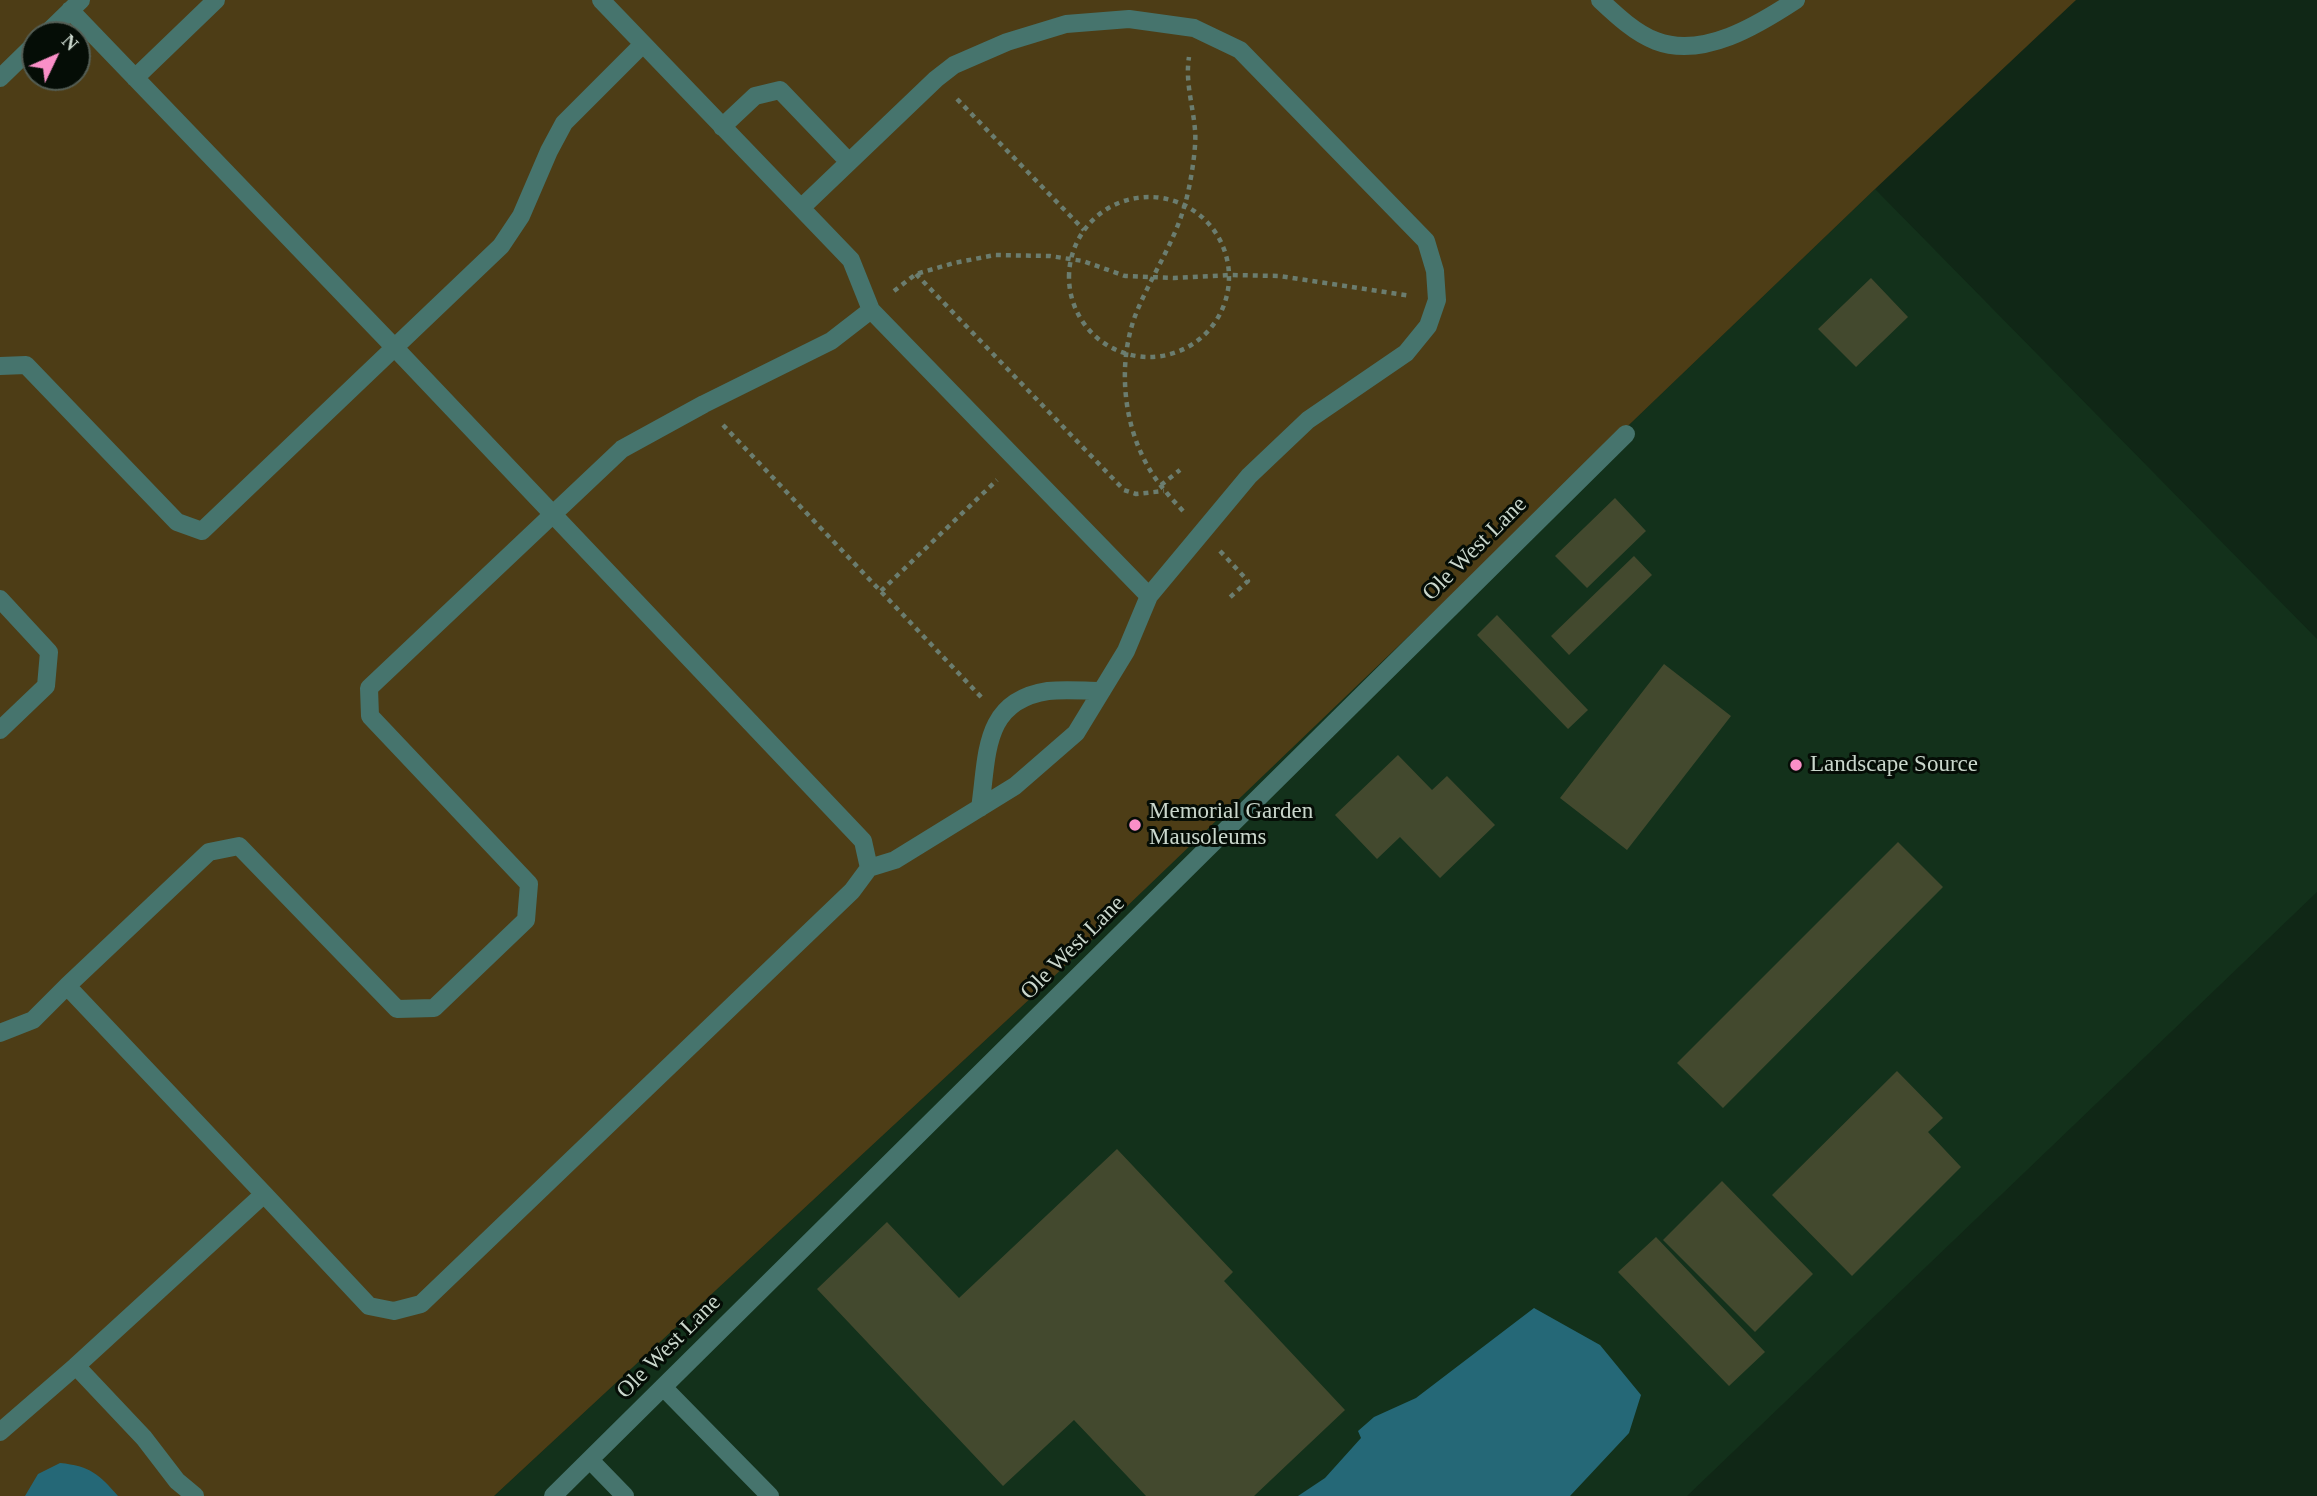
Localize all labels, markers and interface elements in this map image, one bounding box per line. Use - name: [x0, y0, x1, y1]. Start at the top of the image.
- north arrow: [21, 21, 91, 91]
- text: N: [58, 30, 82, 55]
- street label: Ole West Lane: [1417, 491, 1533, 607]
- place label: Landscape Source: [1810, 751, 1978, 779]
- marker: Landscape Source: [1788, 757, 1804, 773]
- place label: Memorial Garden Mausoleums: [1149, 798, 1313, 852]
- marker: Memorial Garden Mausoleums: [1127, 817, 1143, 833]
- street label: Ole West Lane: [1015, 890, 1131, 1006]
- street label: Ole West Lane: [611, 1289, 727, 1405]

